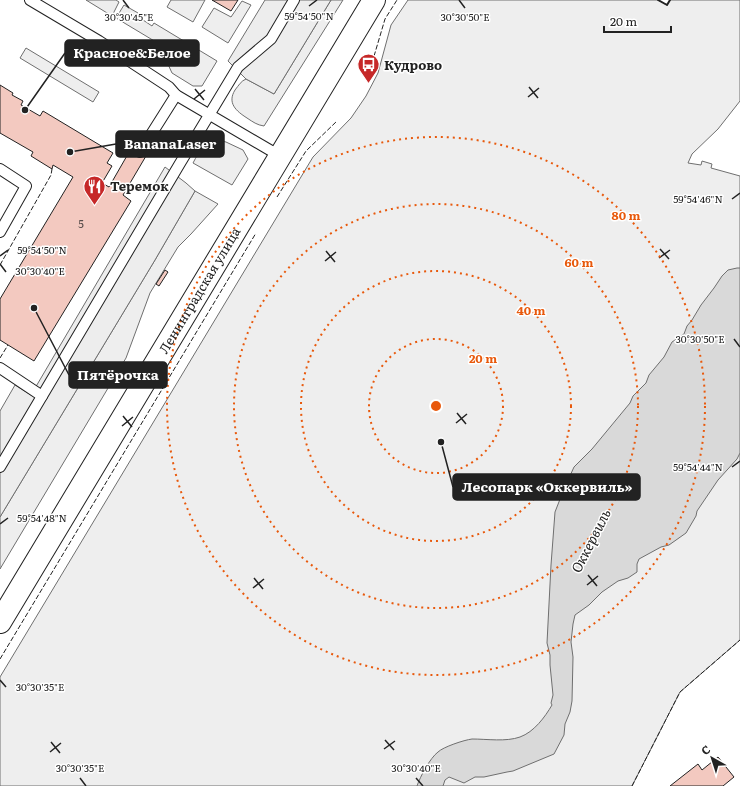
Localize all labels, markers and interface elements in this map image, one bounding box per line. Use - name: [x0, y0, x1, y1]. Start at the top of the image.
- text: 59°54'50"N: [284, 8, 334, 23]
- scale bar: [604, 8, 671, 34]
- text: 30°30'45"E: [105, 9, 153, 24]
- text: 30°30'50"E: [440, 9, 490, 24]
- text: 20 m: [610, 12, 637, 30]
- callout: Красное&Белое: [65, 40, 199, 66]
- text: Красное&Белое: [73, 42, 191, 62]
- bus stop icon: Кудрово: [355, 52, 381, 85]
- place label: Кудрово: [384, 55, 442, 74]
- callout: BananaLaser: [116, 131, 224, 157]
- text: BananaLaser: [124, 133, 217, 153]
- restaurant icon: Теремок: [82, 173, 108, 206]
- place label: Теремок: [110, 176, 169, 195]
- text: 59°54'46"N: [673, 191, 723, 206]
- text: 80 m: [612, 206, 640, 224]
- house number: 5: [78, 215, 84, 231]
- street label: Ленинградская улица: [154, 223, 244, 357]
- text: 59°54'50"N: [17, 242, 67, 257]
- text: 60 m: [565, 253, 593, 271]
- text: 30°30'40"E: [15, 263, 65, 278]
- text: 40 m: [517, 301, 546, 319]
- text: 30°30'50"E: [675, 331, 725, 346]
- text: 20 m: [469, 349, 497, 367]
- callout: Пятёрочка: [69, 362, 167, 388]
- text: Пятёрочка: [77, 364, 160, 384]
- centre of rings: [429, 399, 443, 413]
- text: 59°54'44"N: [673, 459, 723, 474]
- callout: Лесопарк «Оккервиль»: [453, 474, 640, 500]
- text: Лесопарк «Оккервиль»: [462, 476, 633, 496]
- water label: Оккервиль: [566, 505, 615, 576]
- text: 59°54'48"N: [17, 510, 67, 525]
- text: 30°30'35"E: [16, 679, 64, 694]
- north arrow: [692, 738, 732, 778]
- text: С: [697, 741, 713, 758]
- text: 30°30'35"E: [56, 760, 104, 775]
- text: 30°30'40"E: [391, 760, 441, 775]

